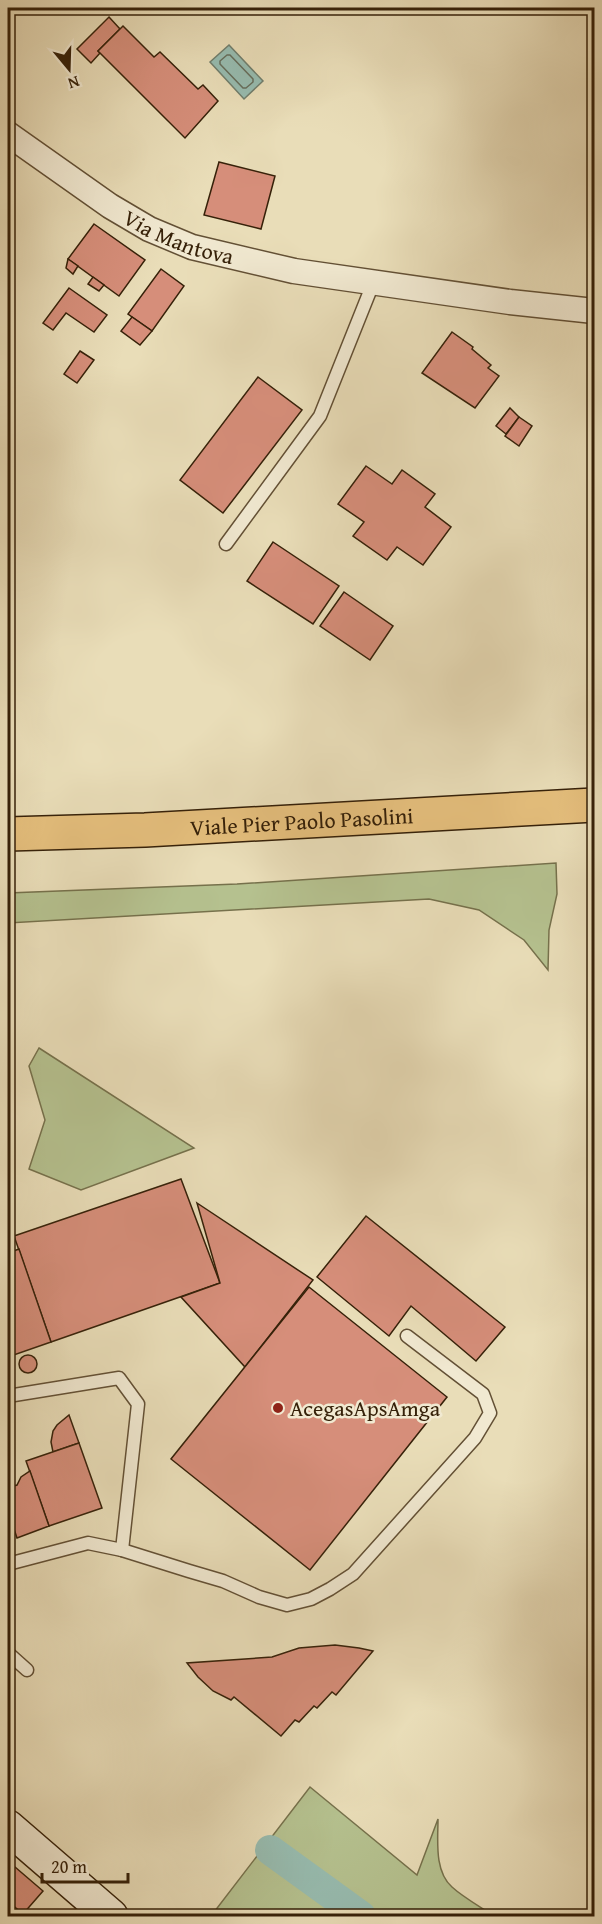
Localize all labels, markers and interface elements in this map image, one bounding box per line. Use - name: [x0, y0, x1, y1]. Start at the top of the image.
- north arrow: [39, 39, 99, 99]
- text: N: [65, 70, 83, 96]
- street label: Via Mantova: [117, 201, 237, 272]
- street label: Viale Pier Paolo Pasolini: [189, 799, 414, 843]
- place label: AcegasApsAmga: [290, 1392, 441, 1424]
- marker: AcegasApsAmga: [271, 1401, 285, 1415]
- scale bar: [42, 1846, 128, 1884]
- text: 20 m: [51, 1853, 87, 1880]

